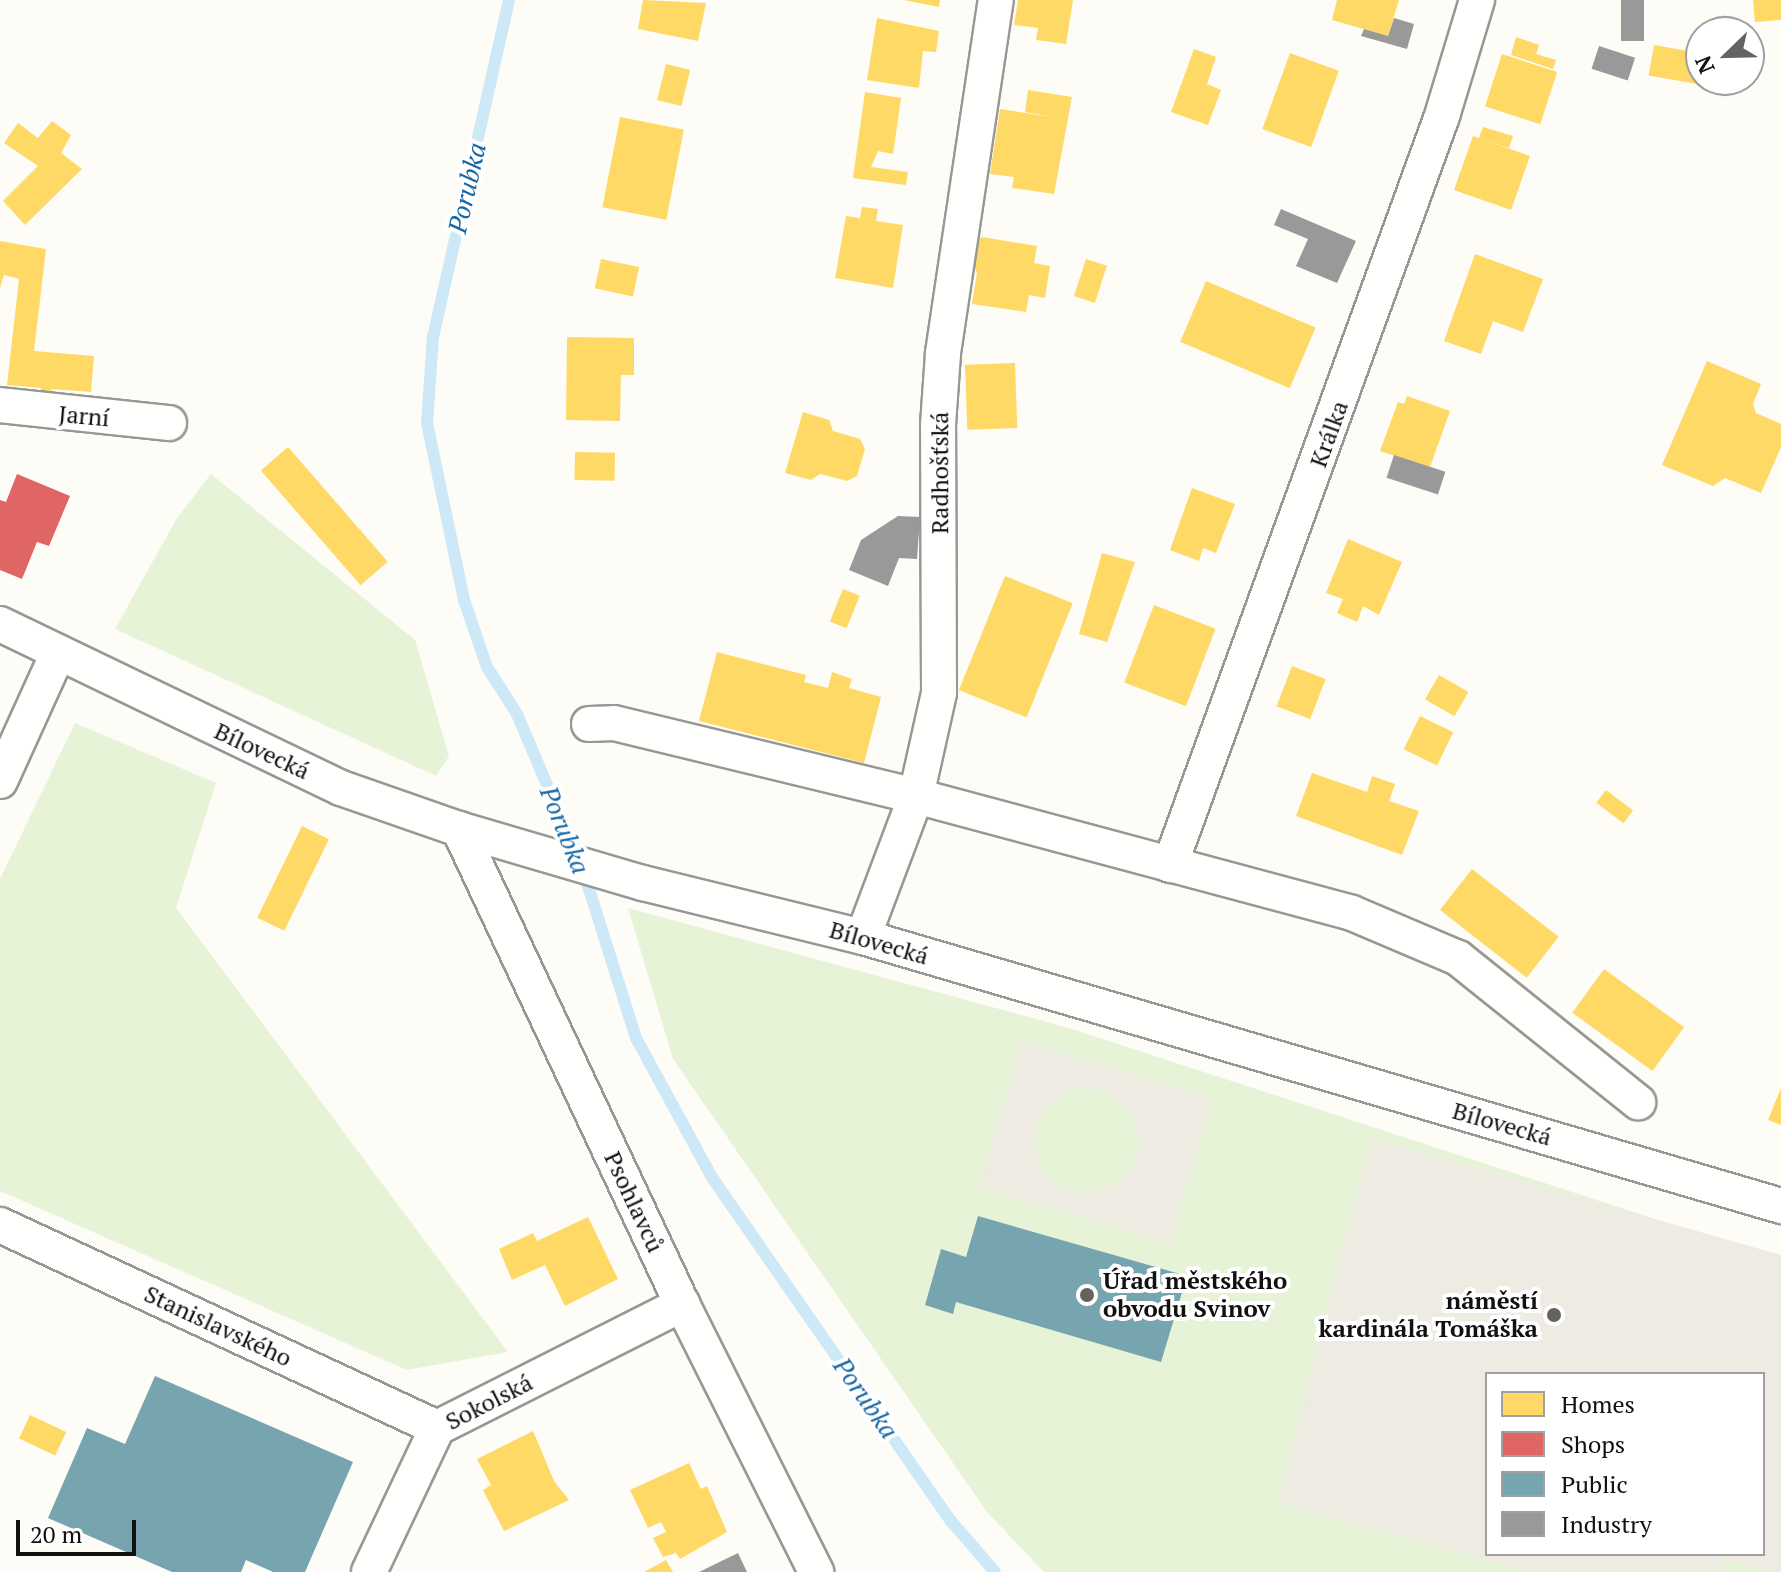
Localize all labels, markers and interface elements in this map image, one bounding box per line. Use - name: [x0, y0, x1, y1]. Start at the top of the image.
- north arrow: [1685, 16, 1765, 96]
- text: N: [1688, 51, 1721, 78]
- water label: Porubka: [441, 140, 493, 236]
- street label: Králka: [1304, 397, 1354, 471]
- street label: Jarní: [57, 399, 111, 433]
- street label: Radhošťská: [926, 412, 954, 534]
- street label: Bílovecká: [210, 716, 314, 786]
- water label: Porubka: [533, 781, 597, 879]
- street label: Bílovecká: [826, 915, 932, 971]
- street label: Bílovecká: [1449, 1096, 1555, 1152]
- street label: Psohlavců: [598, 1147, 670, 1257]
- place label: Úřad městského obvodu Svinov: [1103, 1267, 1287, 1323]
- street label: Stanislavského: [140, 1279, 296, 1373]
- marker: Úřad městského obvodu Svinov: [1078, 1286, 1096, 1304]
- place label: náměstí kardinála Tomáška: [1319, 1287, 1538, 1343]
- marker: náměstí kardinála Tomáška: [1545, 1306, 1563, 1324]
- water label: Porubka: [827, 1351, 905, 1445]
- street label: Sokolská: [441, 1368, 537, 1436]
- legend: [1485, 1372, 1765, 1556]
- text: Homes: [1561, 1388, 1635, 1420]
- text: Shops: [1561, 1428, 1625, 1460]
- text: Public: [1561, 1468, 1628, 1500]
- scale bar: [20, 1504, 140, 1554]
- text: Industry: [1561, 1508, 1652, 1540]
- text: 20 m: [30, 1518, 82, 1550]

